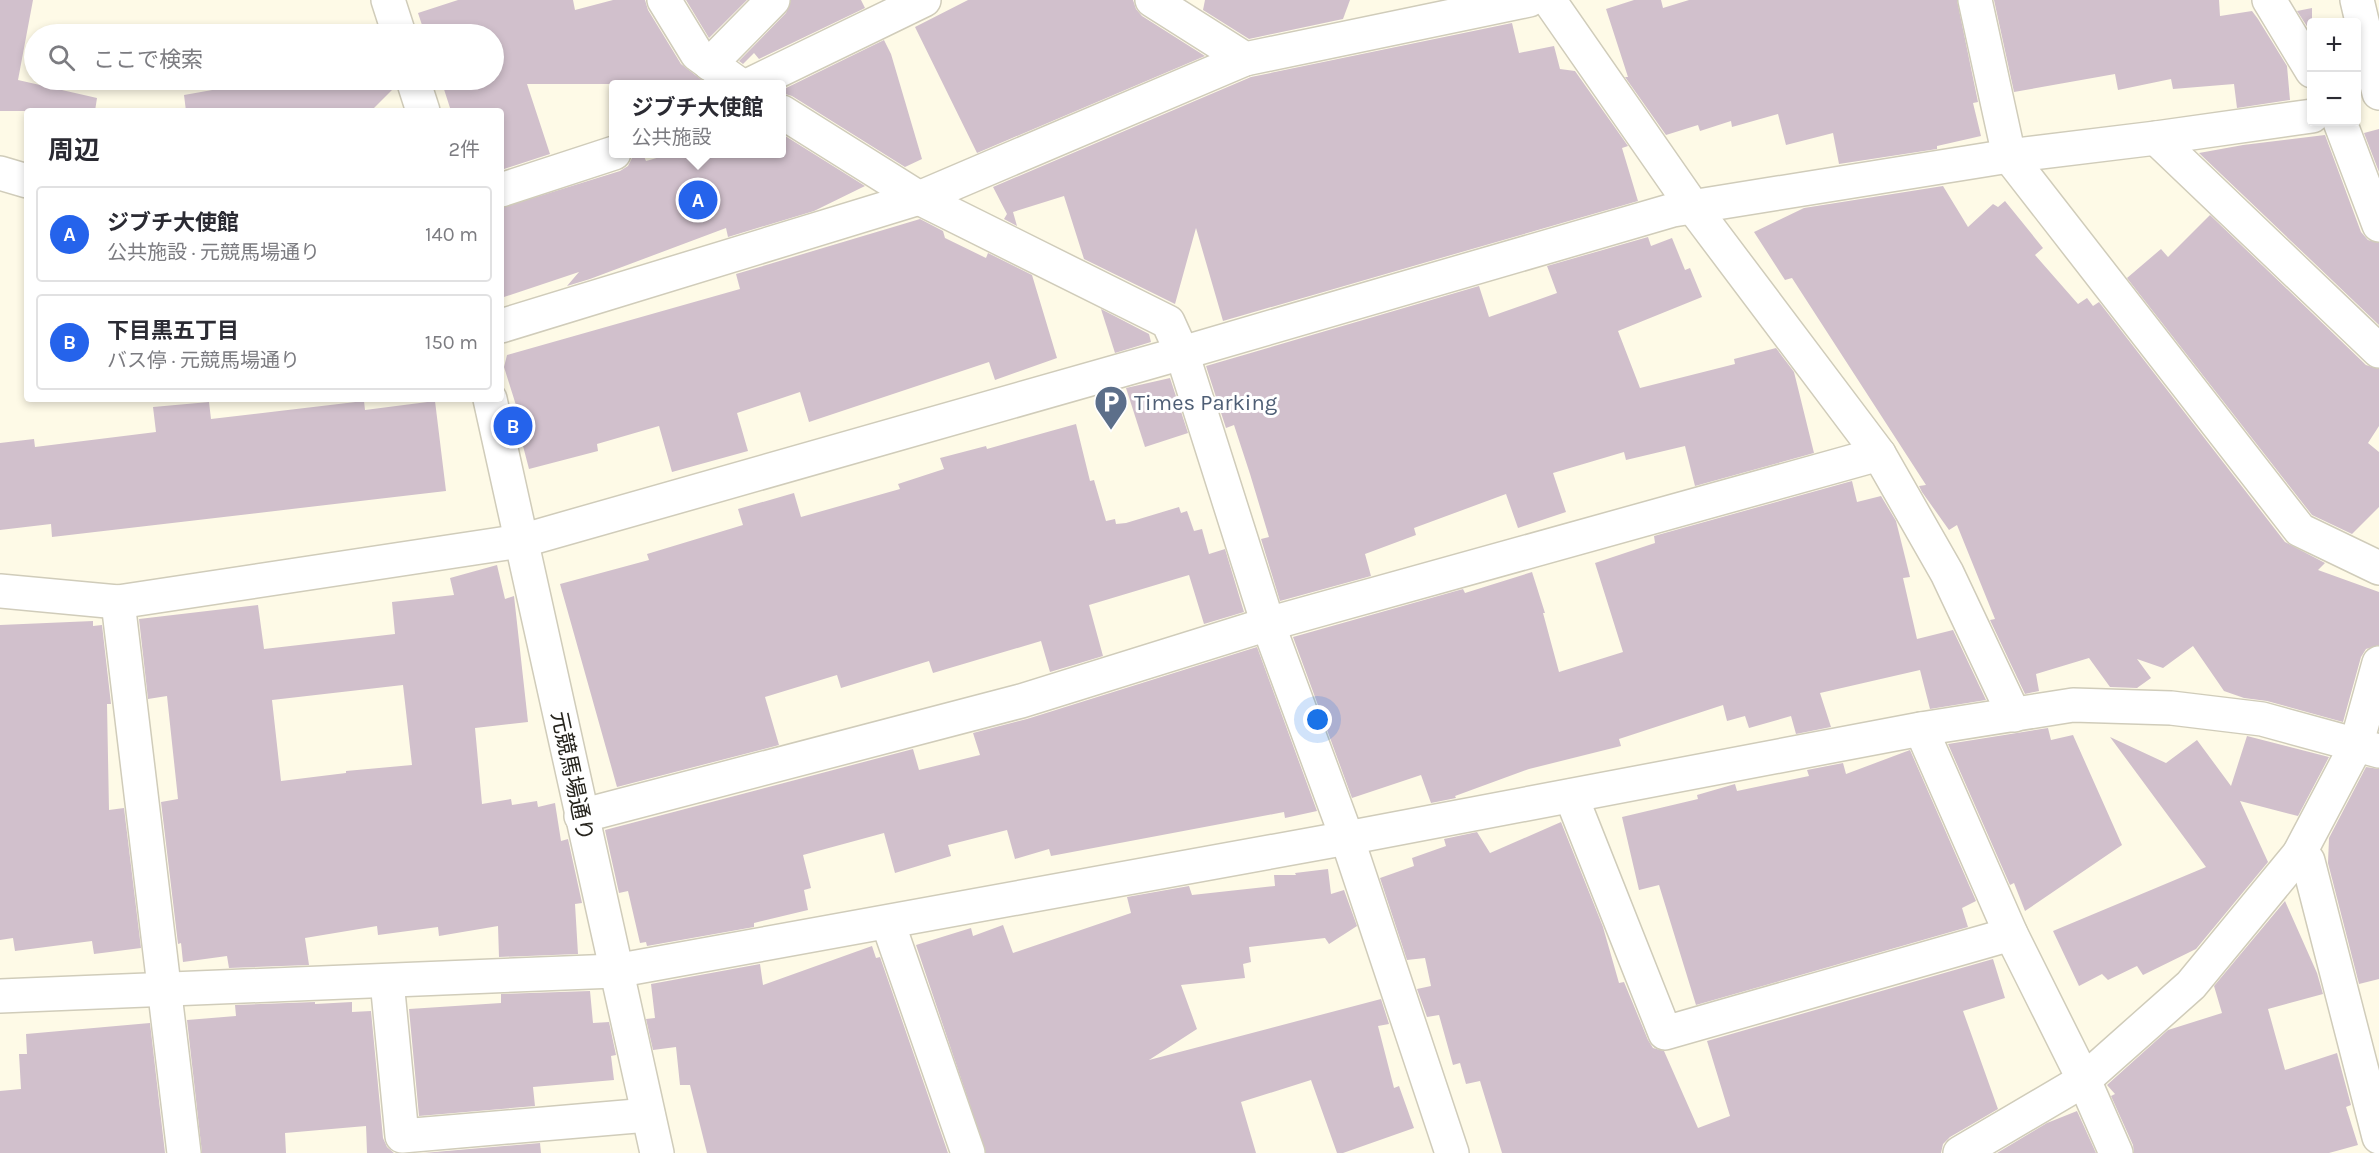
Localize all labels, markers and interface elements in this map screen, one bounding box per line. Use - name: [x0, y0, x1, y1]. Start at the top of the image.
- map controls: [2307, 18, 2361, 126]
- button: +: [2307, 18, 2361, 72]
- search box: [24, 24, 504, 90]
- icon: search: [45, 41, 78, 74]
- text: ここで検索: [93, 47, 203, 73]
- button: −: [2307, 72, 2361, 126]
- popup: [609, 80, 786, 158]
- text: ジブチ大使館: [631, 95, 764, 121]
- text: 公共施設: [631, 126, 711, 149]
- text: 周辺: [48, 135, 100, 166]
- text: 2件: [448, 138, 480, 161]
- pin: A: [678, 178, 718, 222]
- text: ジブチ大使館: [107, 210, 239, 236]
- text: A: [63, 223, 76, 246]
- text: 140 m: [425, 223, 478, 246]
- text: 公共施設 · 元競馬場通り: [107, 241, 320, 264]
- text: 下目黒五丁目: [107, 318, 239, 344]
- text: B: [63, 331, 76, 354]
- text: 150 m: [425, 331, 478, 354]
- text: バス停 · 元競馬場通り: [107, 349, 300, 372]
- parking icon: Times Parking: [1093, 384, 1129, 431]
- place label: Times Parking: [1134, 390, 1278, 416]
- pin: B: [494, 404, 532, 448]
- your location: [1303, 705, 1332, 734]
- street label: 元競馬場通り: [546, 709, 598, 843]

